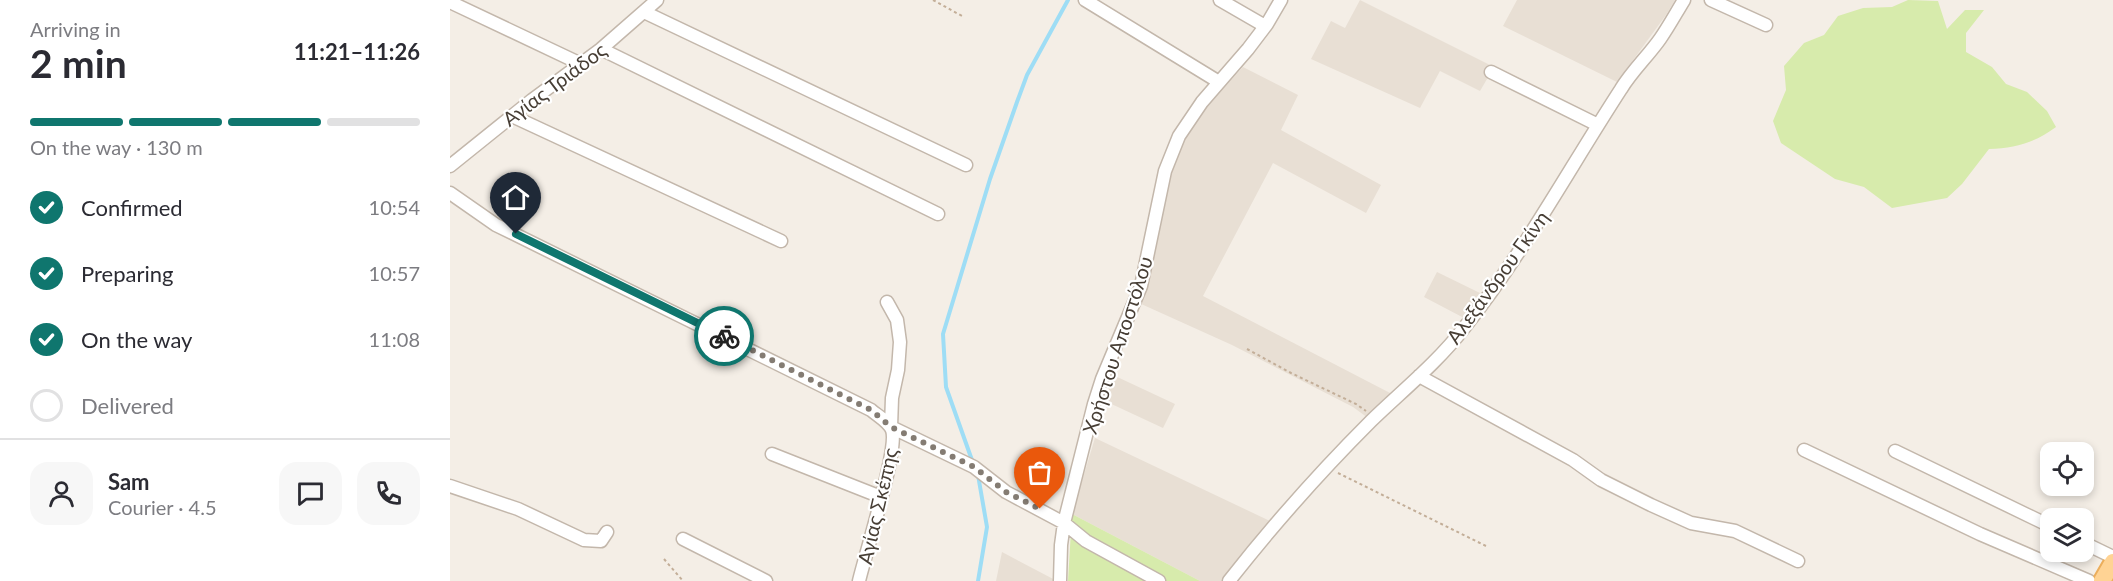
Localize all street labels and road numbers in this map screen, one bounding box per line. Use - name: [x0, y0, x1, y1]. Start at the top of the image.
- street label: Αγίας Τριάδος: [497, 37, 611, 131]
- street label: Αλεξάνδρου Γκίνη: [1441, 206, 1553, 348]
- street label: Χρήστου Αποστόλου: [1077, 253, 1157, 437]
- street label: Αγίας Σκέπης: [852, 445, 902, 567]

